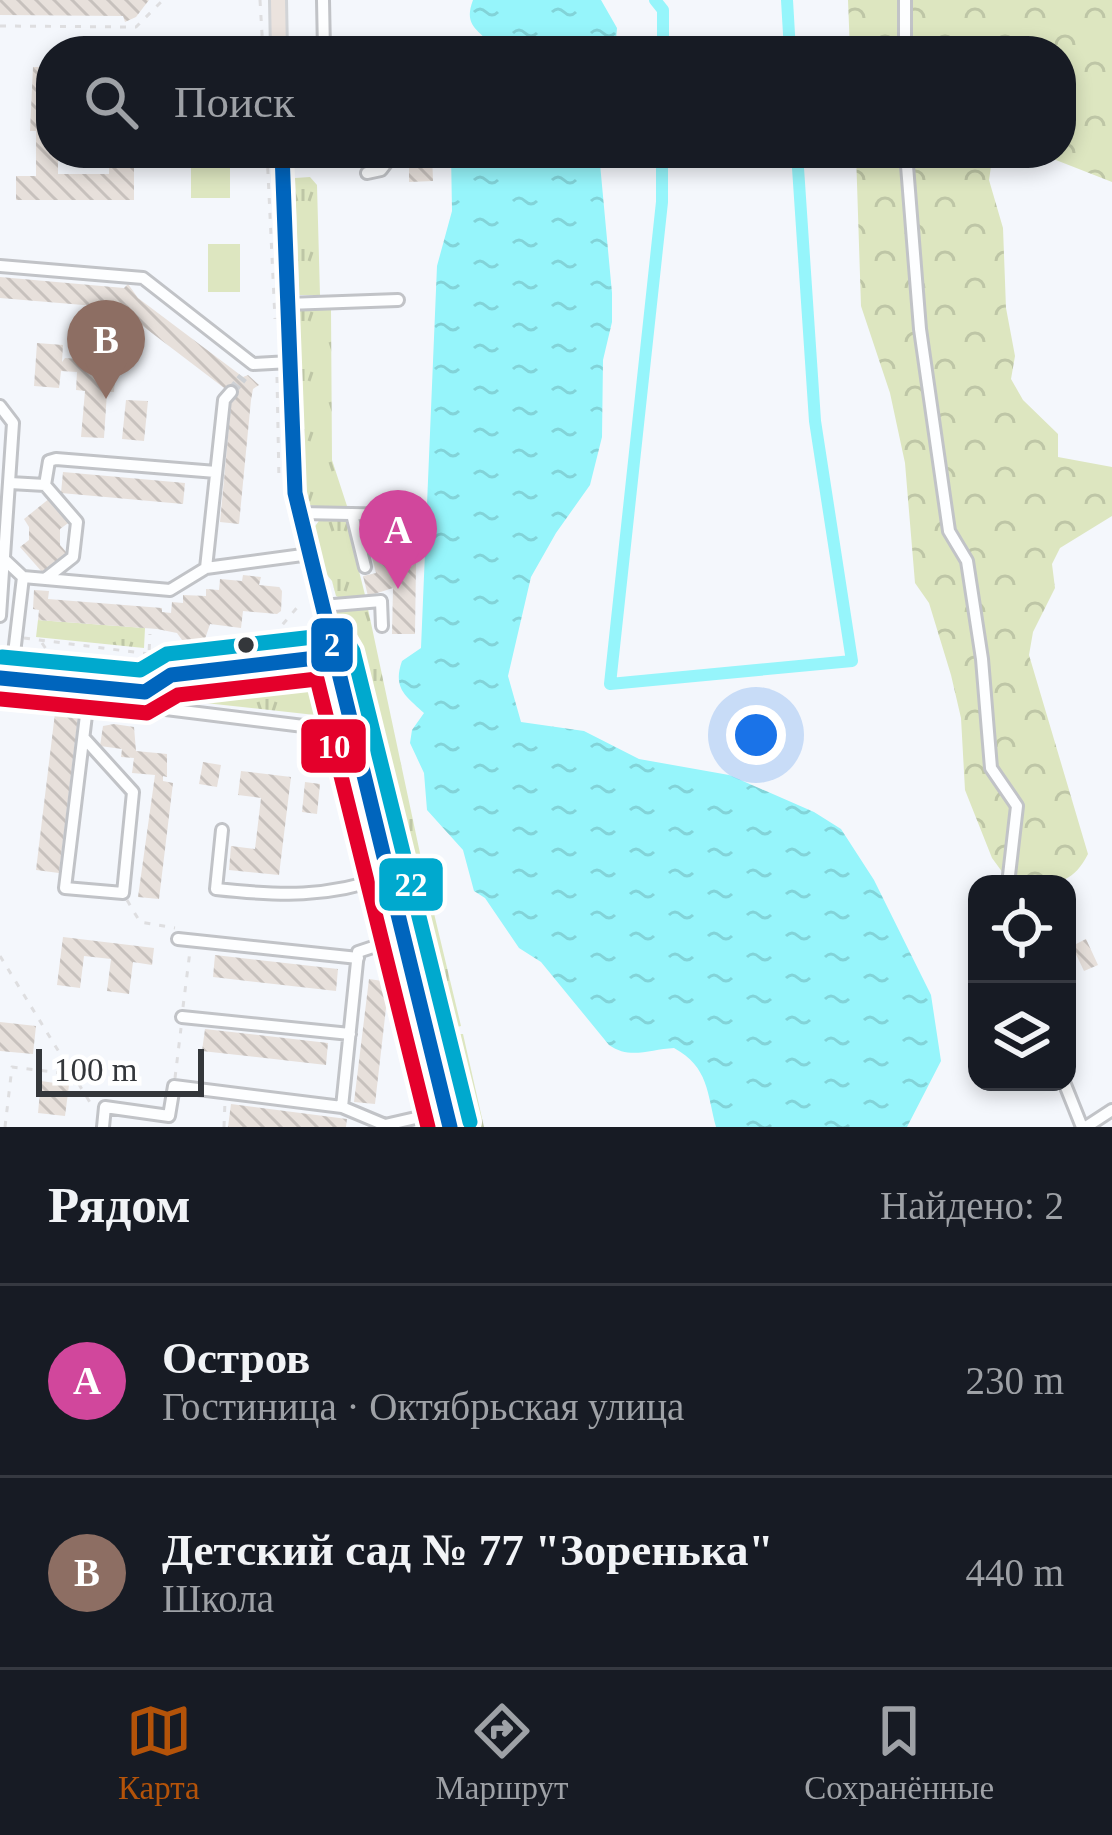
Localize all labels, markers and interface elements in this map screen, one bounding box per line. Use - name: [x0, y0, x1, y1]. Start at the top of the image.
- search box: [36, 36, 1076, 168]
- icon: search: [78, 69, 144, 135]
- text: Поиск: [174, 77, 295, 127]
- pin: B: [67, 300, 145, 399]
- pin: A: [359, 490, 437, 589]
- line badge: 2: [309, 616, 355, 674]
- text: 2: [324, 627, 340, 663]
- unlabelled marker: [235, 634, 257, 656]
- your location: [726, 705, 786, 765]
- line badge: 10: [299, 717, 368, 775]
- text: 10: [318, 729, 351, 765]
- line badge: 22: [377, 856, 445, 913]
- text: 22: [395, 867, 428, 903]
- map controls: [968, 875, 1076, 1091]
- button: locate: [968, 875, 1076, 983]
- button: layers: [968, 983, 1076, 1091]
- scale bar: [36, 1043, 204, 1096]
- text: 100 m: [54, 1052, 137, 1088]
- text: Рядом: [48, 1177, 191, 1233]
- text: Найдено: 2: [880, 1184, 1064, 1227]
- text: Остров: [162, 1333, 310, 1383]
- text: A: [73, 1359, 101, 1402]
- text: 230 m: [965, 1359, 1064, 1402]
- text: Гостиница · Октябрьская улица: [162, 1385, 684, 1428]
- text: Детский сад № 77 "Зоренька": [162, 1525, 774, 1575]
- text: B: [74, 1551, 100, 1594]
- text: 440 m: [965, 1551, 1064, 1594]
- text: Школа: [162, 1577, 274, 1620]
- tab: Карта: [118, 1698, 200, 1807]
- tab: Маршрут: [436, 1698, 568, 1807]
- tab: Сохранённые: [804, 1698, 994, 1807]

